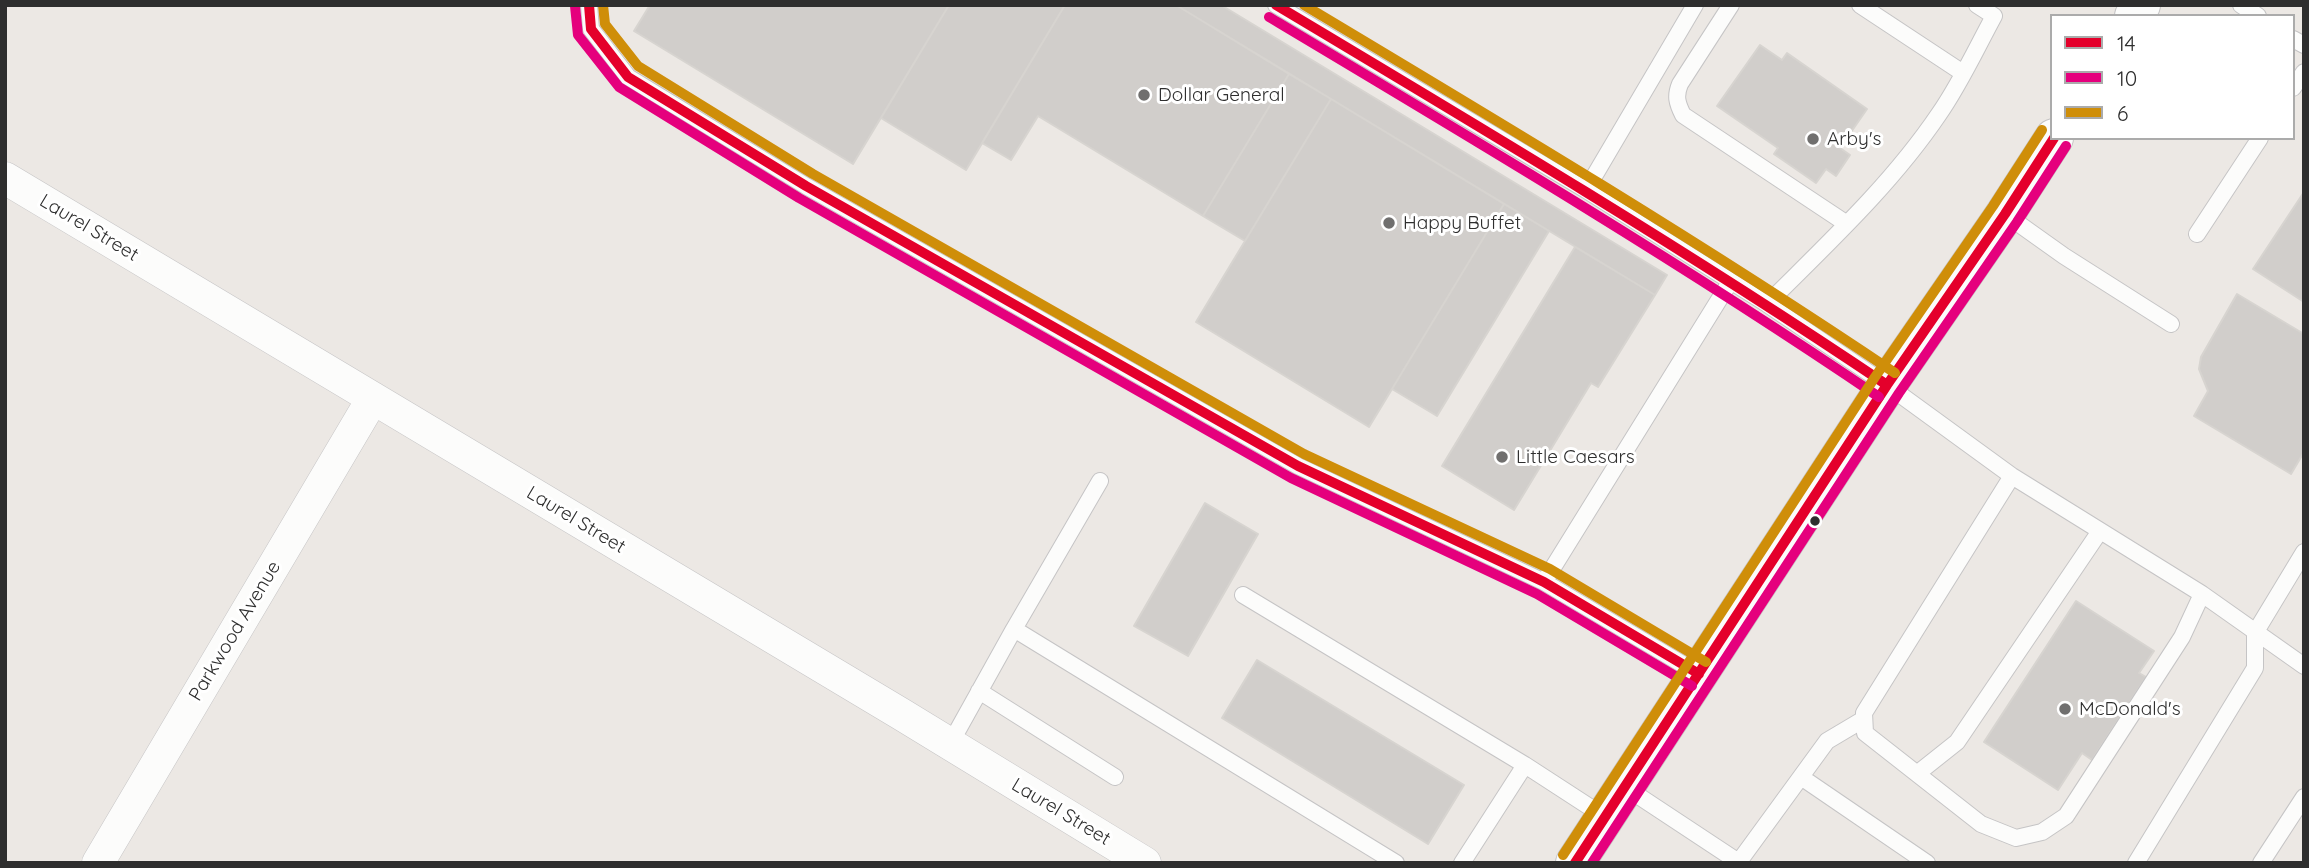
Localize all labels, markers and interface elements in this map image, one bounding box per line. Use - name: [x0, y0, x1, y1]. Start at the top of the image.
- legend: [2050, 14, 2295, 140]
- text: 14: [2117, 30, 2136, 56]
- text: 10: [2117, 65, 2137, 91]
- place label: Dollar General: [1158, 84, 1285, 106]
- marker: Dollar General: [1136, 87, 1152, 103]
- text: 6: [2117, 100, 2128, 126]
- place label: Arby's: [1827, 128, 1881, 150]
- marker: Arby's: [1805, 131, 1821, 147]
- street label: Laurel Street: [35, 190, 143, 266]
- place label: Happy Buffet: [1403, 212, 1521, 234]
- marker: Happy Buffet: [1381, 215, 1397, 231]
- place label: Little Caesars: [1516, 446, 1635, 468]
- marker: Little Caesars: [1494, 449, 1510, 465]
- street label: Laurel Street: [522, 482, 630, 558]
- unlabelled marker: [1808, 514, 1822, 528]
- street label: Parkwood Avenue: [184, 557, 286, 705]
- place label: McDonald's: [2079, 698, 2181, 720]
- marker: McDonald's: [2057, 701, 2073, 717]
- street label: Laurel Street: [1007, 774, 1115, 850]

